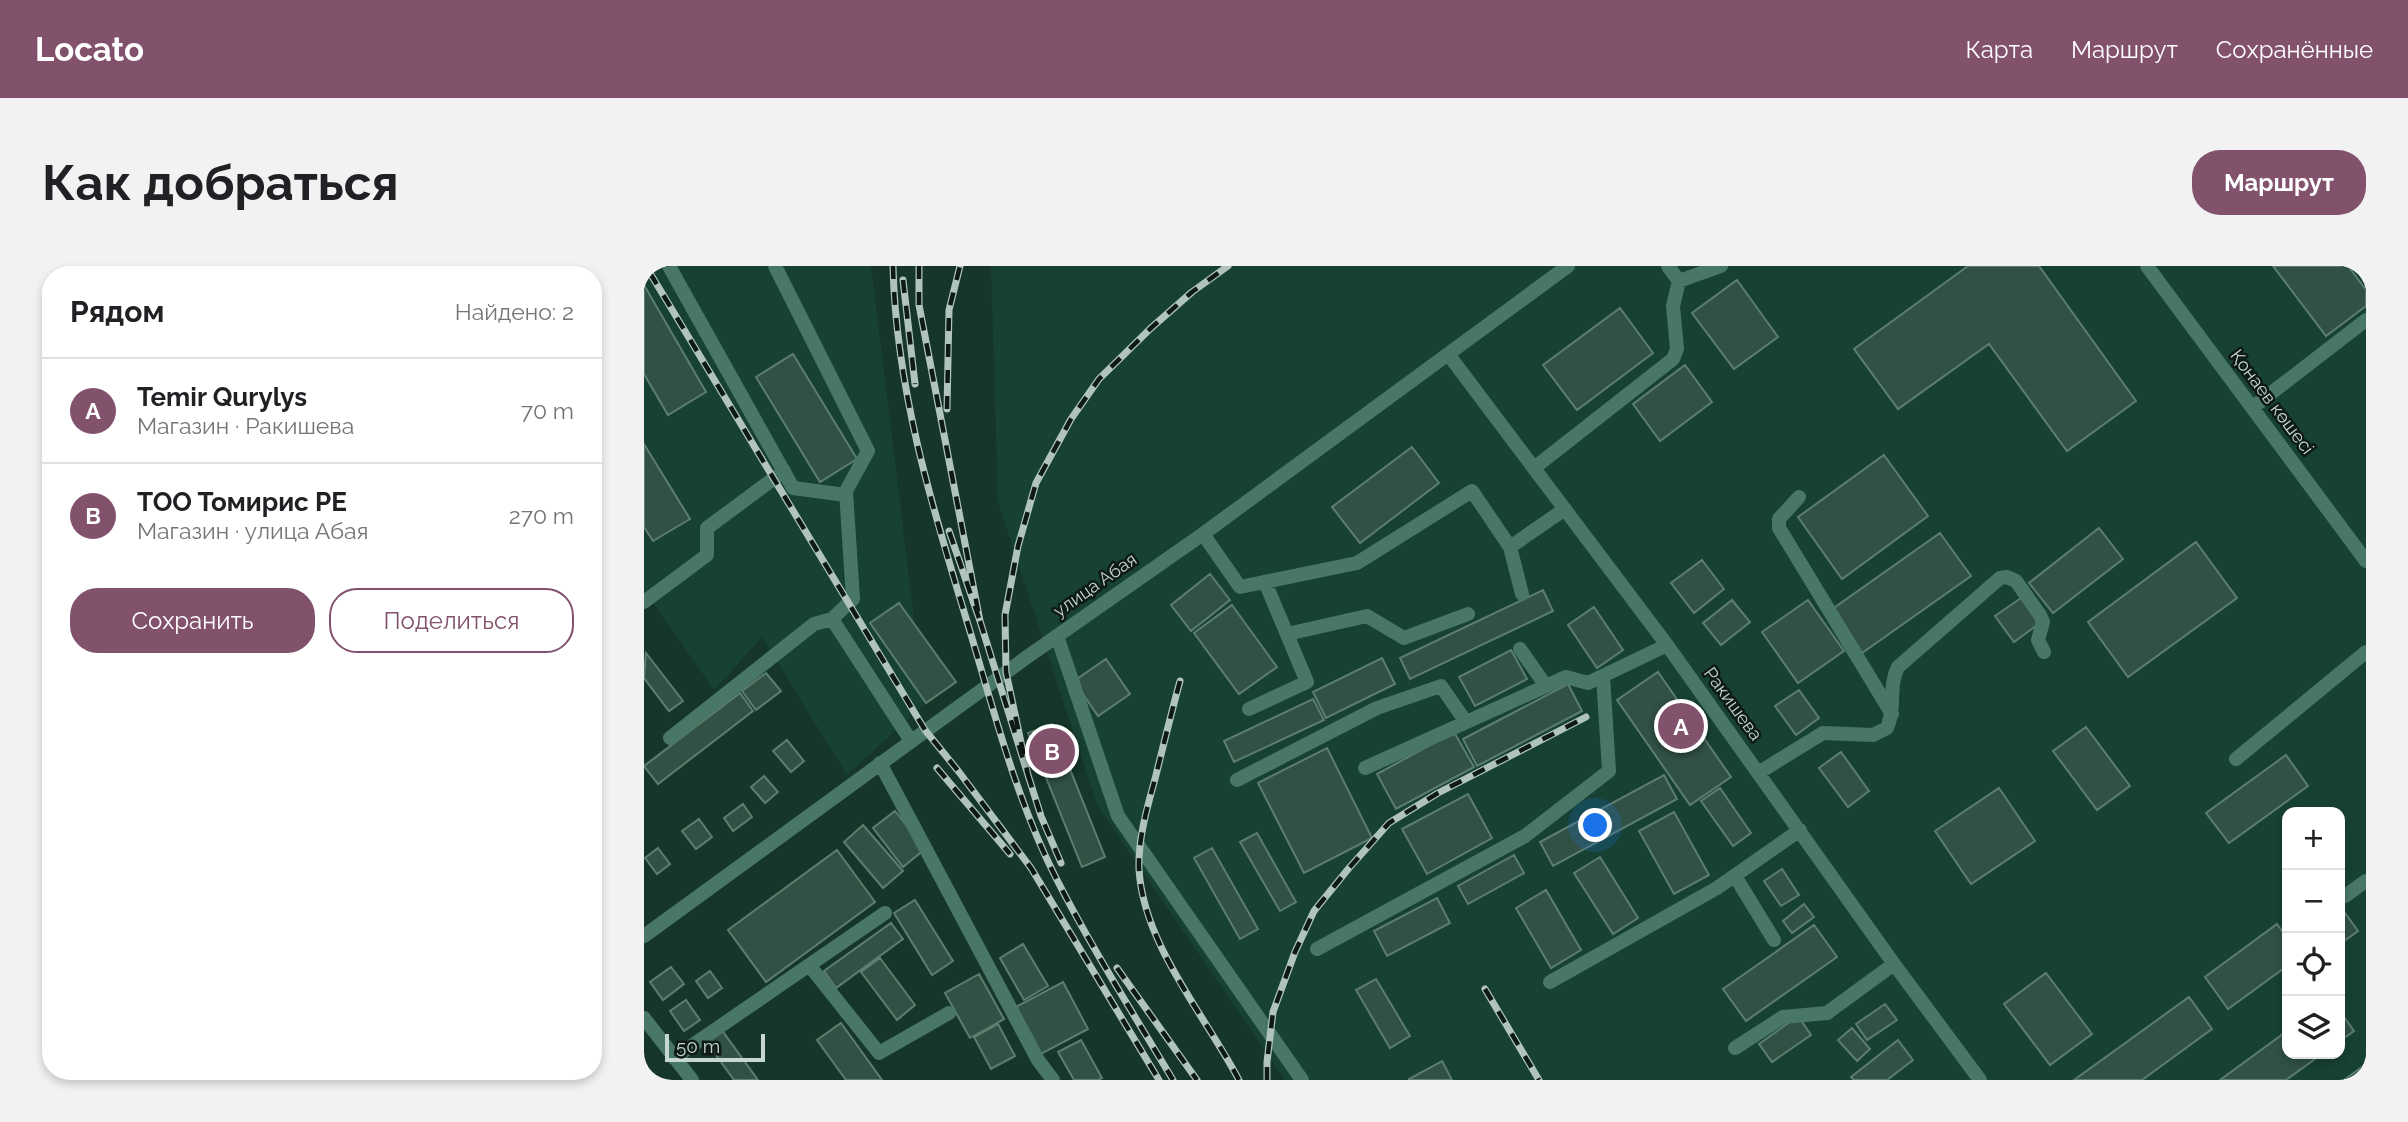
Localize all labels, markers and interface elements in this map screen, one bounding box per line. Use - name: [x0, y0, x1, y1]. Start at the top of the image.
- text: Locato: [35, 30, 144, 69]
- text: Карта: [1965, 35, 2033, 64]
- text: Маршрут: [2071, 35, 2178, 64]
- text: Сохранённые: [2216, 35, 2373, 64]
- button: Маршрут: [2192, 150, 2366, 215]
- text: Как добраться: [42, 154, 399, 211]
- text: Рядом: [70, 294, 164, 329]
- text: Найдено: 2: [455, 298, 574, 325]
- street label: Қонаев көшесі: [2226, 345, 2319, 458]
- text: Temir Qurylys: [137, 382, 307, 412]
- text: A: [85, 397, 101, 424]
- text: 70 m: [521, 397, 574, 424]
- text: Магазин · Ракишева: [137, 412, 354, 439]
- text: ТОО Томирис РЕ: [137, 487, 347, 517]
- text: B: [85, 502, 101, 529]
- text: 270 m: [509, 502, 574, 529]
- text: Магазин · улица Абая: [137, 517, 368, 544]
- street label: улица Абая: [1049, 548, 1140, 621]
- button: Сохранить: [70, 588, 315, 653]
- button: Поделиться: [329, 588, 574, 653]
- street label: Ракишева: [1700, 663, 1767, 744]
- pin: A: [1658, 700, 1704, 752]
- pin: B: [1029, 725, 1075, 777]
- map controls: [2282, 807, 2345, 1059]
- button: +: [2282, 807, 2345, 870]
- your location: [1578, 808, 1612, 842]
- button: −: [2282, 870, 2345, 933]
- button: locate: [2282, 933, 2345, 996]
- button: layers: [2282, 996, 2345, 1059]
- scale bar: [665, 1031, 765, 1063]
- text: 50 m: [676, 1035, 720, 1057]

